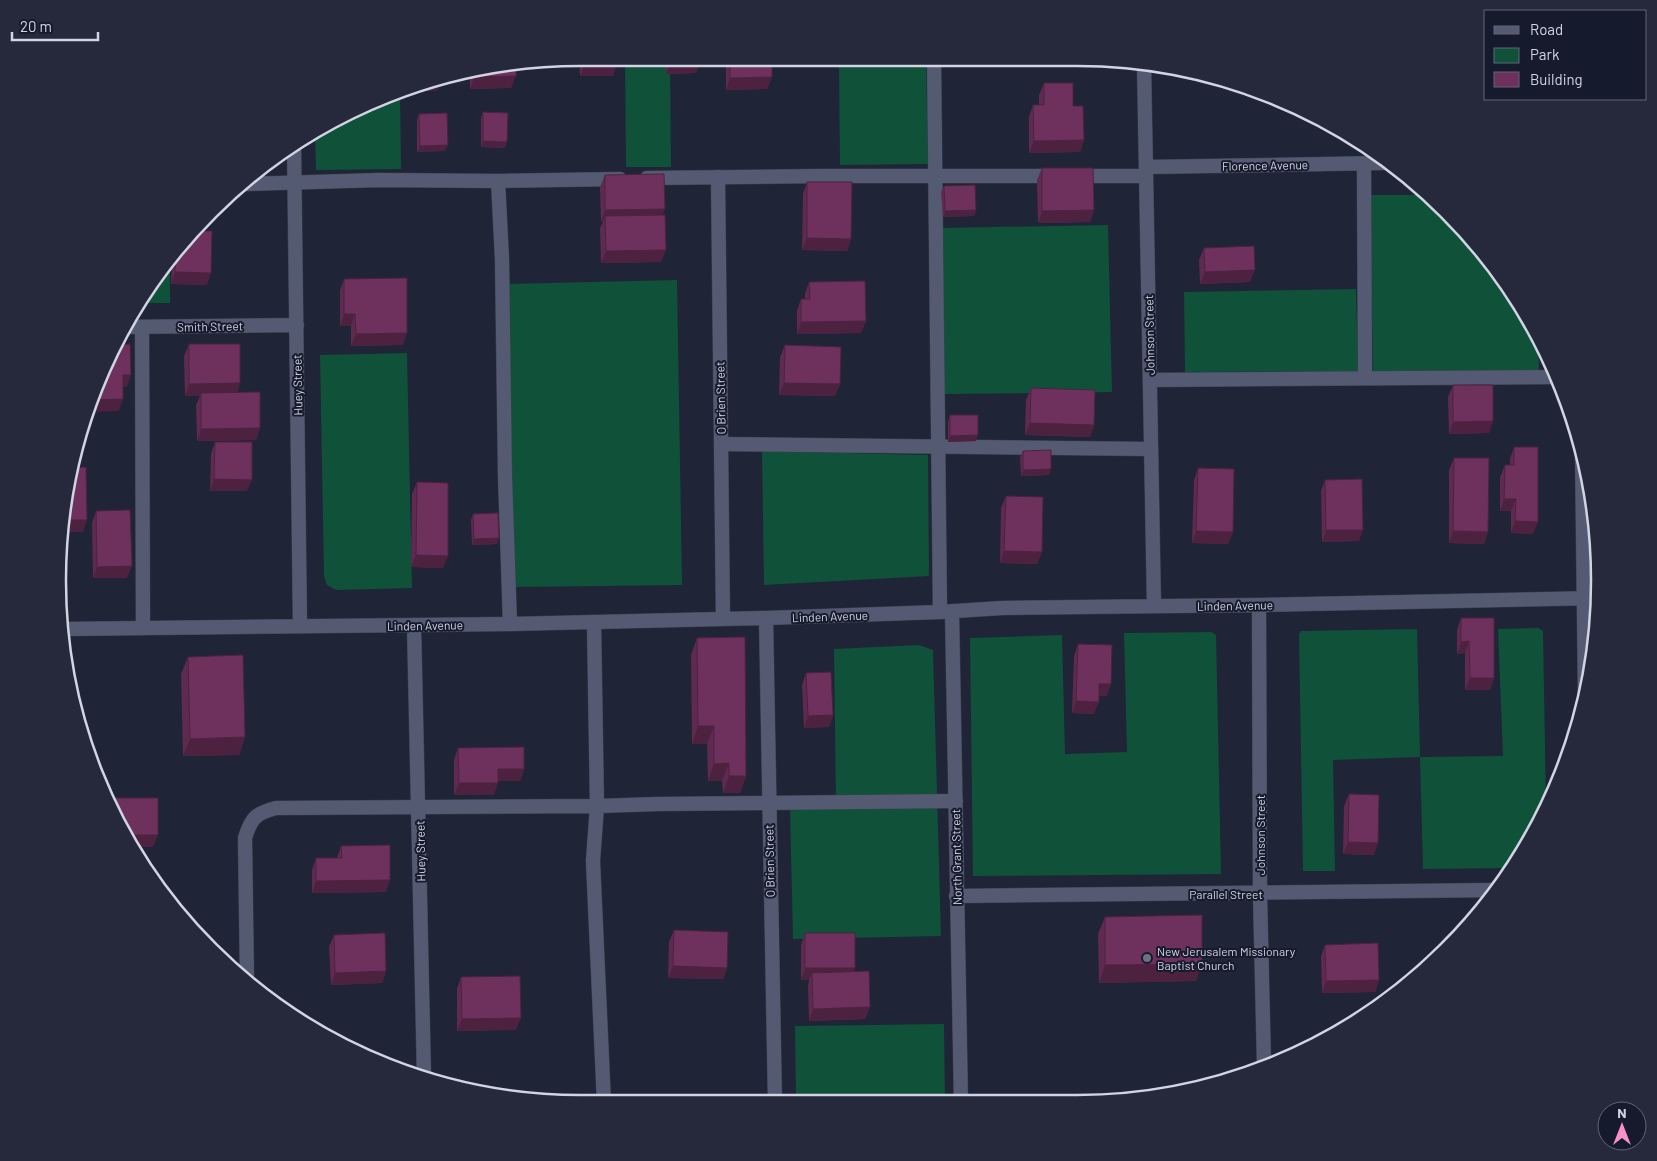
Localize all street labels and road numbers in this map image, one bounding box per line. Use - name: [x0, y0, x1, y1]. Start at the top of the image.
- street label: Florence Avenue: [1222, 157, 1308, 173]
- street label: Johnson Street: [1141, 295, 1157, 375]
- street label: Smith Street: [177, 318, 243, 334]
- street label: Huey Street: [289, 354, 305, 416]
- street label: O Brien Street: [712, 361, 728, 435]
- street label: Linden Avenue: [1197, 597, 1273, 613]
- street label: Linden Avenue: [792, 608, 868, 624]
- street label: Linden Avenue: [387, 617, 463, 633]
- street label: Johnson Street: [1253, 795, 1267, 875]
- street label: North Grant Street: [948, 809, 964, 905]
- street label: Huey Street: [412, 820, 428, 882]
- street label: O Brien Street: [761, 824, 777, 898]
- street label: Parallel Street: [1189, 887, 1263, 901]

